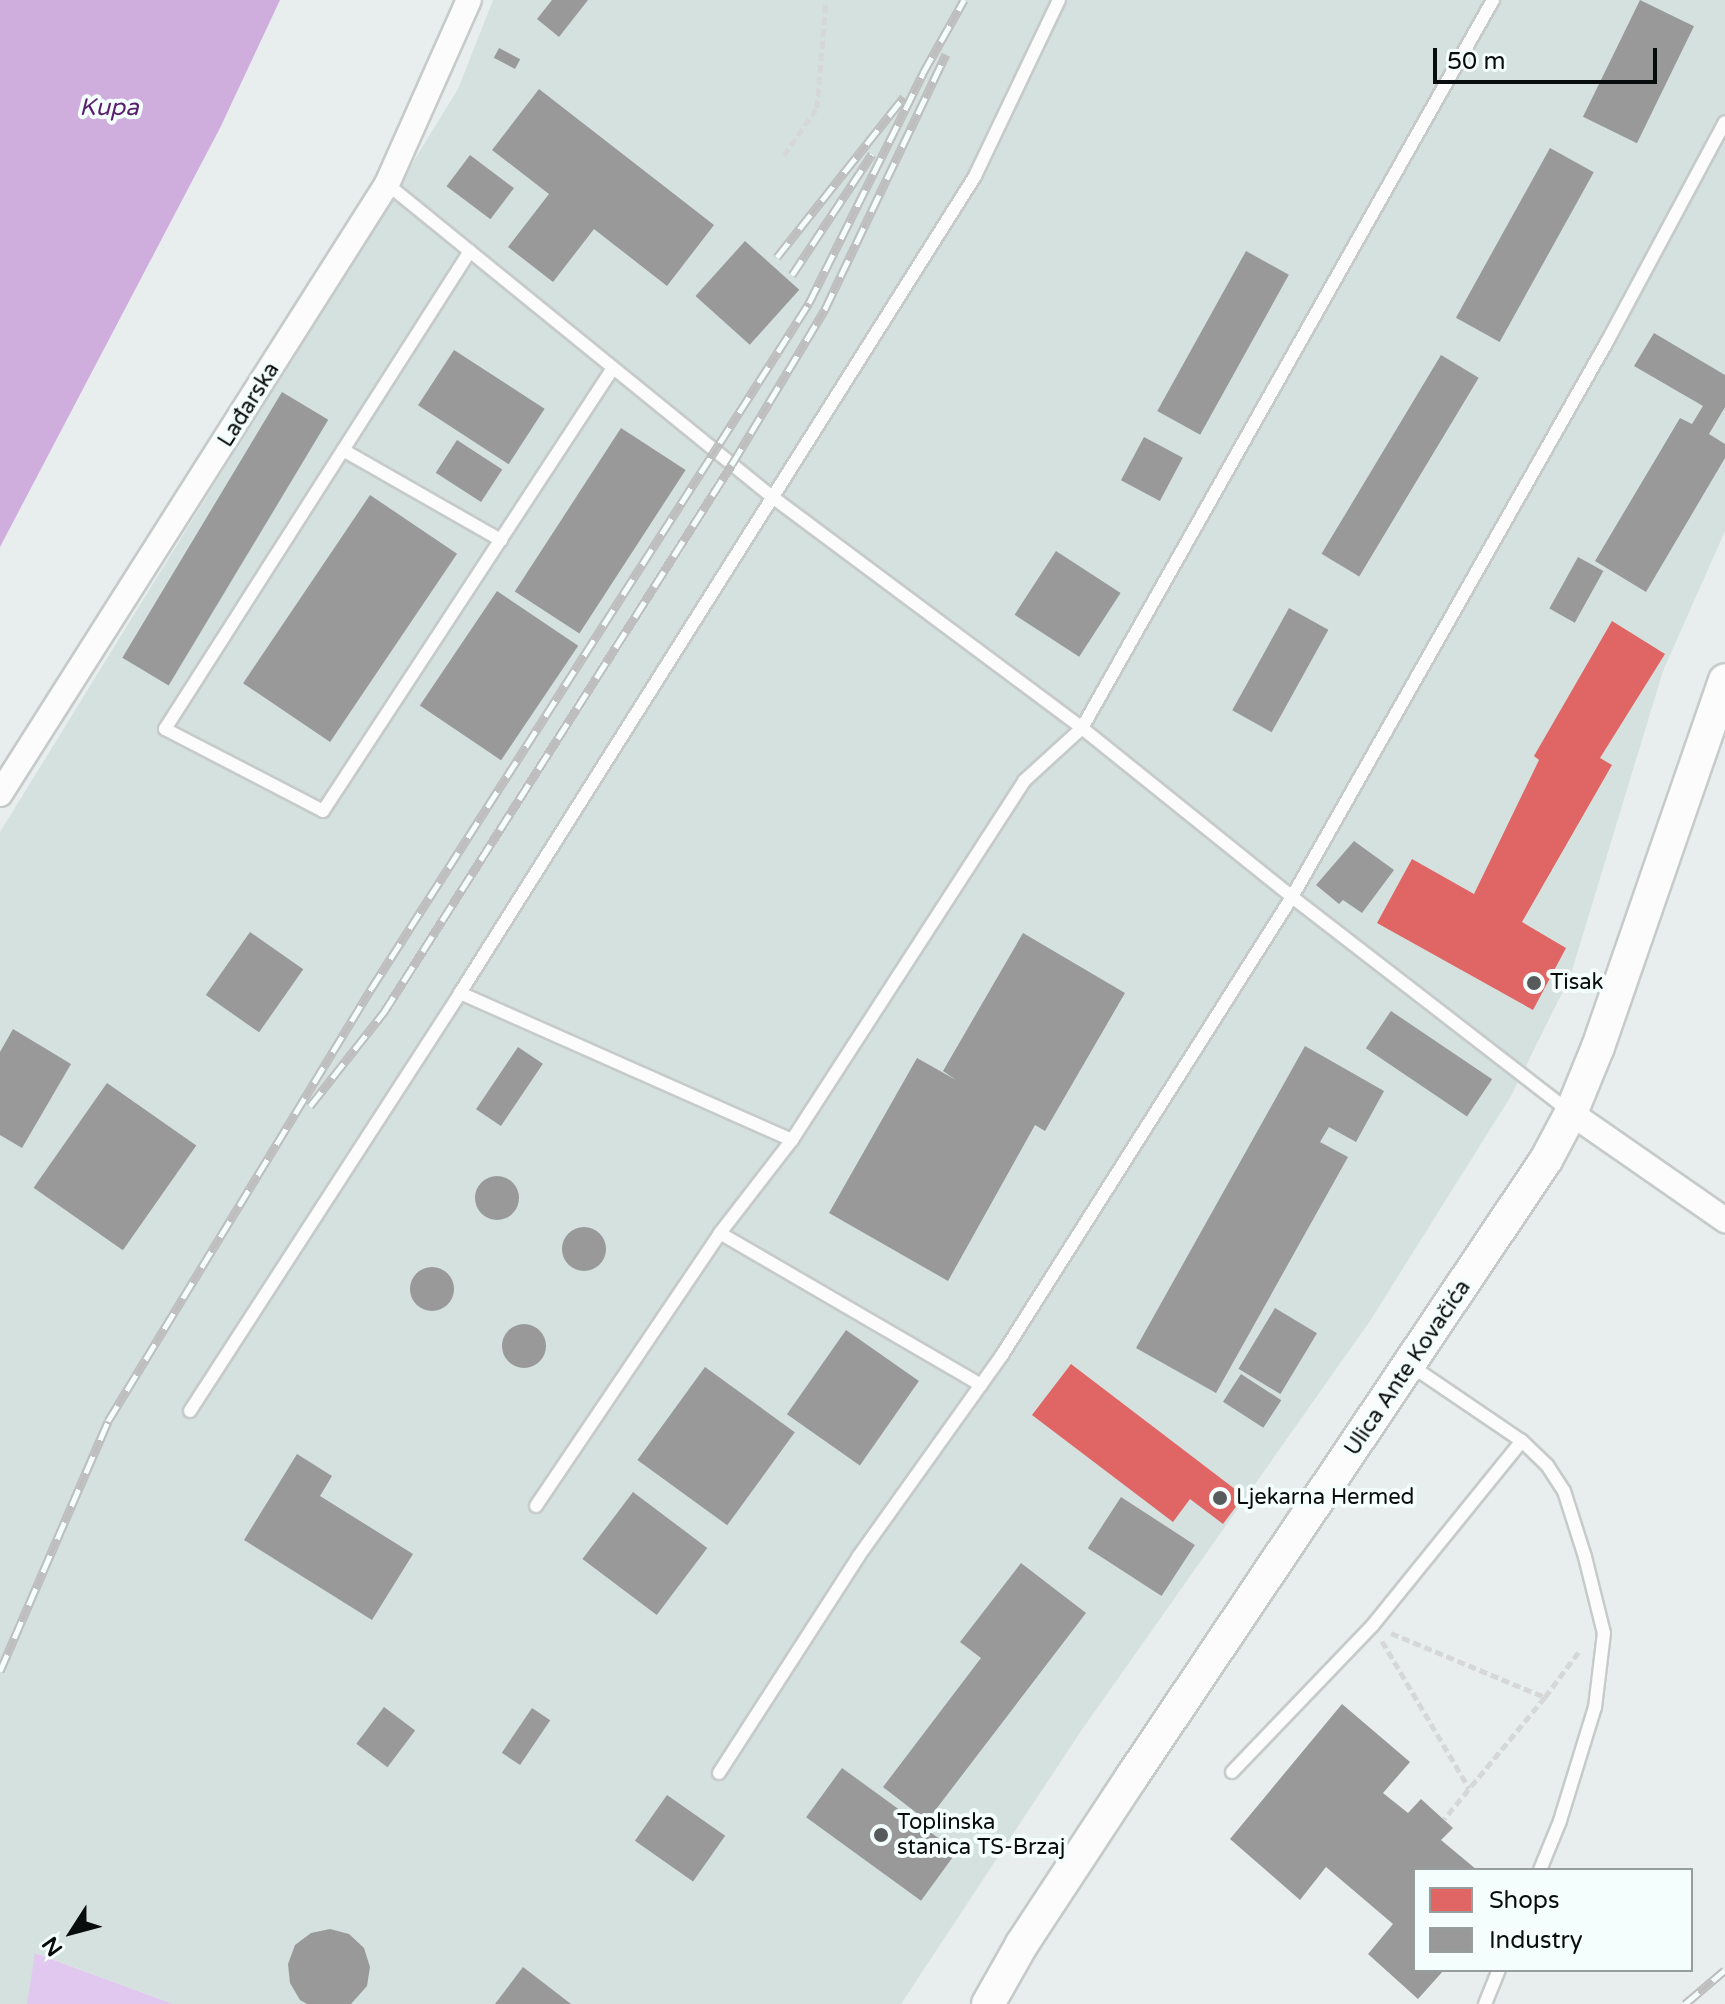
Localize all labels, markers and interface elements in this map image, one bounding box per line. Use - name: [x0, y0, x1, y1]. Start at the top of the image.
- scale bar: [1437, 32, 1661, 82]
- text: 50 m: [1447, 47, 1505, 76]
- water label: Kupa: [79, 94, 139, 122]
- street label: Lađarska: [213, 358, 285, 452]
- place label: Tisak: [1550, 970, 1604, 996]
- marker: Tisak: [1525, 974, 1543, 992]
- street label: Ulica Ante Kovačića: [1339, 1275, 1477, 1461]
- place label: Ljekarna Hermed: [1236, 1485, 1414, 1511]
- marker: Ljekarna Hermed: [1211, 1489, 1229, 1507]
- place label: Toplinska stanica TS-Brzaj: [897, 1809, 1065, 1860]
- marker: Toplinska stanica TS-Brzaj: [872, 1826, 890, 1844]
- legend: [1413, 1868, 1693, 1972]
- text: Shops: [1489, 1886, 1559, 1915]
- north arrow: [32, 1892, 112, 1972]
- text: Industry: [1489, 1926, 1583, 1955]
- text: N: [37, 1931, 68, 1961]

